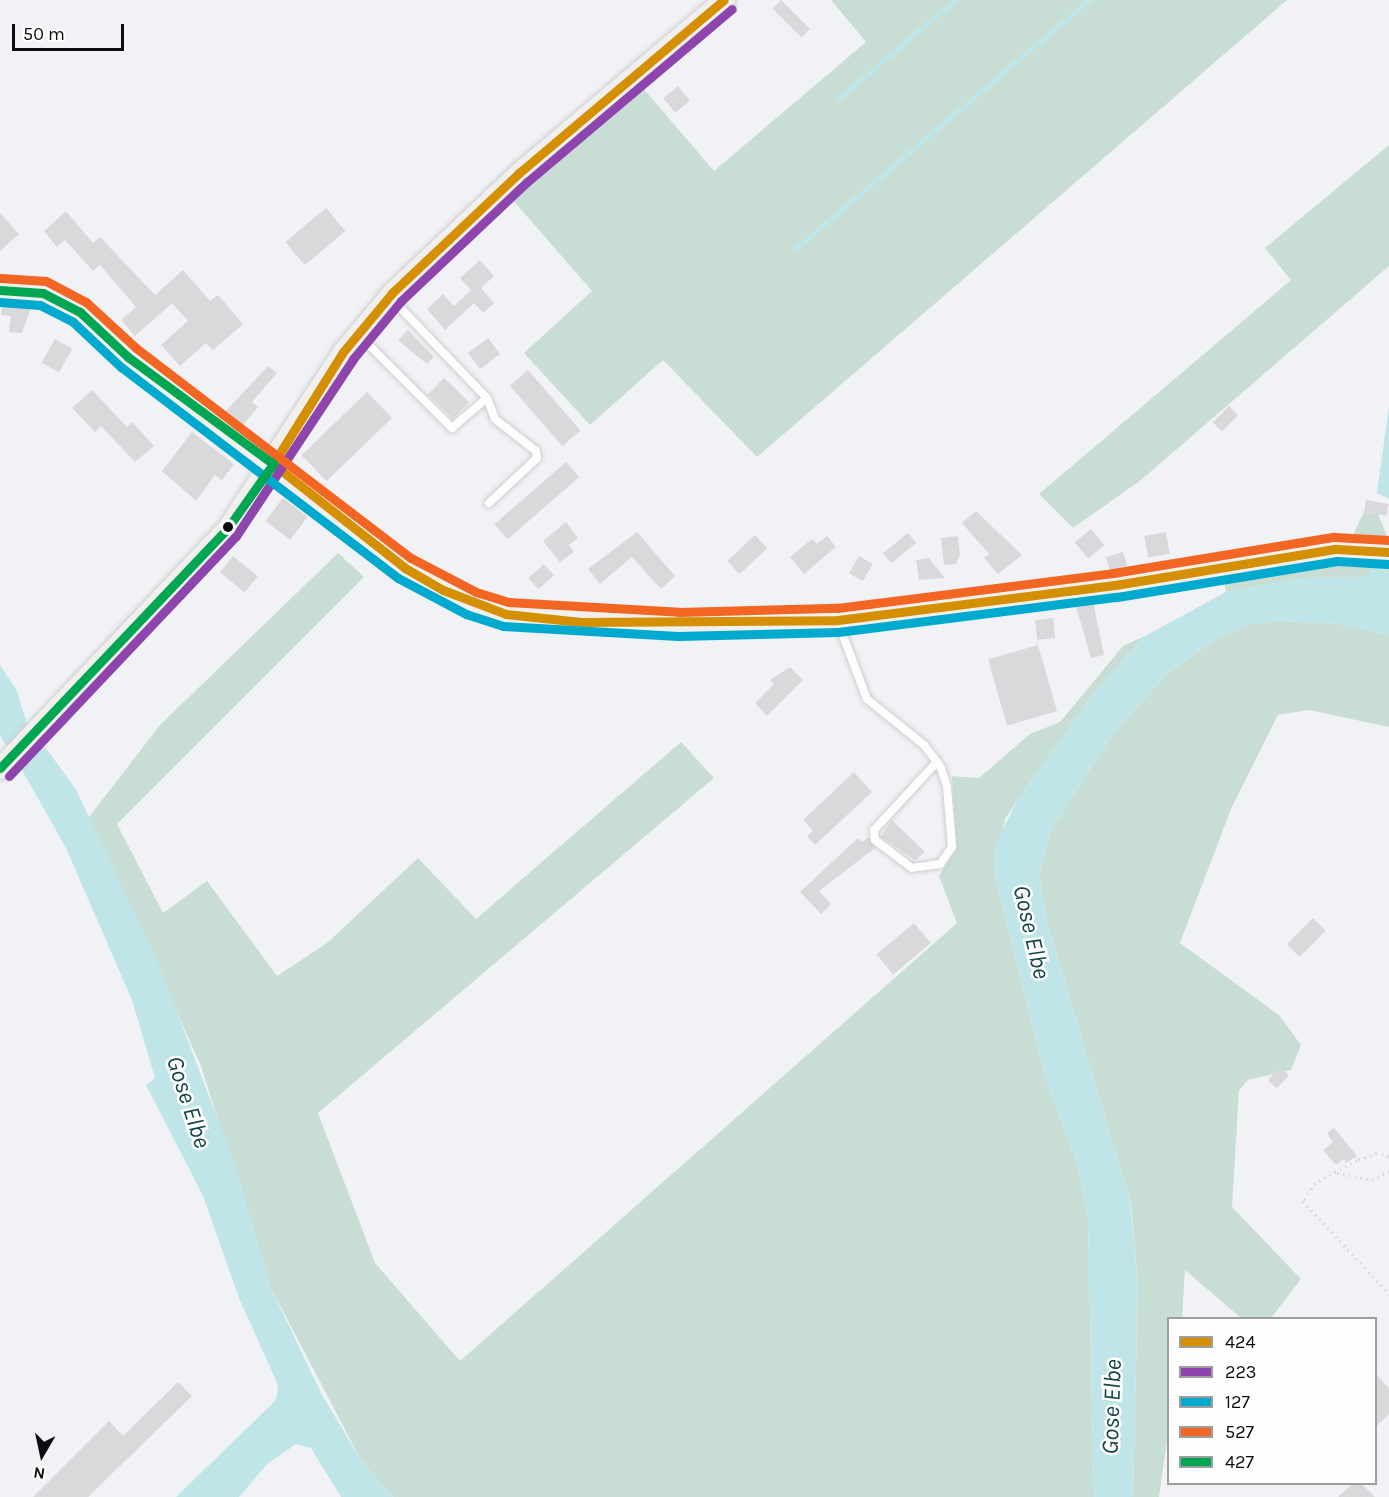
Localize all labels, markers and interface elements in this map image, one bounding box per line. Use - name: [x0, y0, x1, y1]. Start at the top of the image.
- scale bar: [15, 12, 128, 50]
- text: 50 m: [23, 23, 65, 45]
- unlabelled marker: [222, 521, 234, 533]
- water label: Gose Elbe: [1006, 882, 1056, 982]
- water label: Gose Elbe: [160, 1052, 216, 1152]
- legend: [1167, 1317, 1377, 1485]
- text: 424: [1225, 1331, 1256, 1353]
- water label: Gose Elbe: [1096, 1359, 1128, 1455]
- text: 223: [1225, 1361, 1257, 1383]
- text: 127: [1225, 1391, 1250, 1413]
- text: 527: [1225, 1421, 1254, 1443]
- north arrow: [12, 1425, 72, 1485]
- text: 427: [1225, 1451, 1254, 1473]
- text: N: [32, 1463, 46, 1484]

